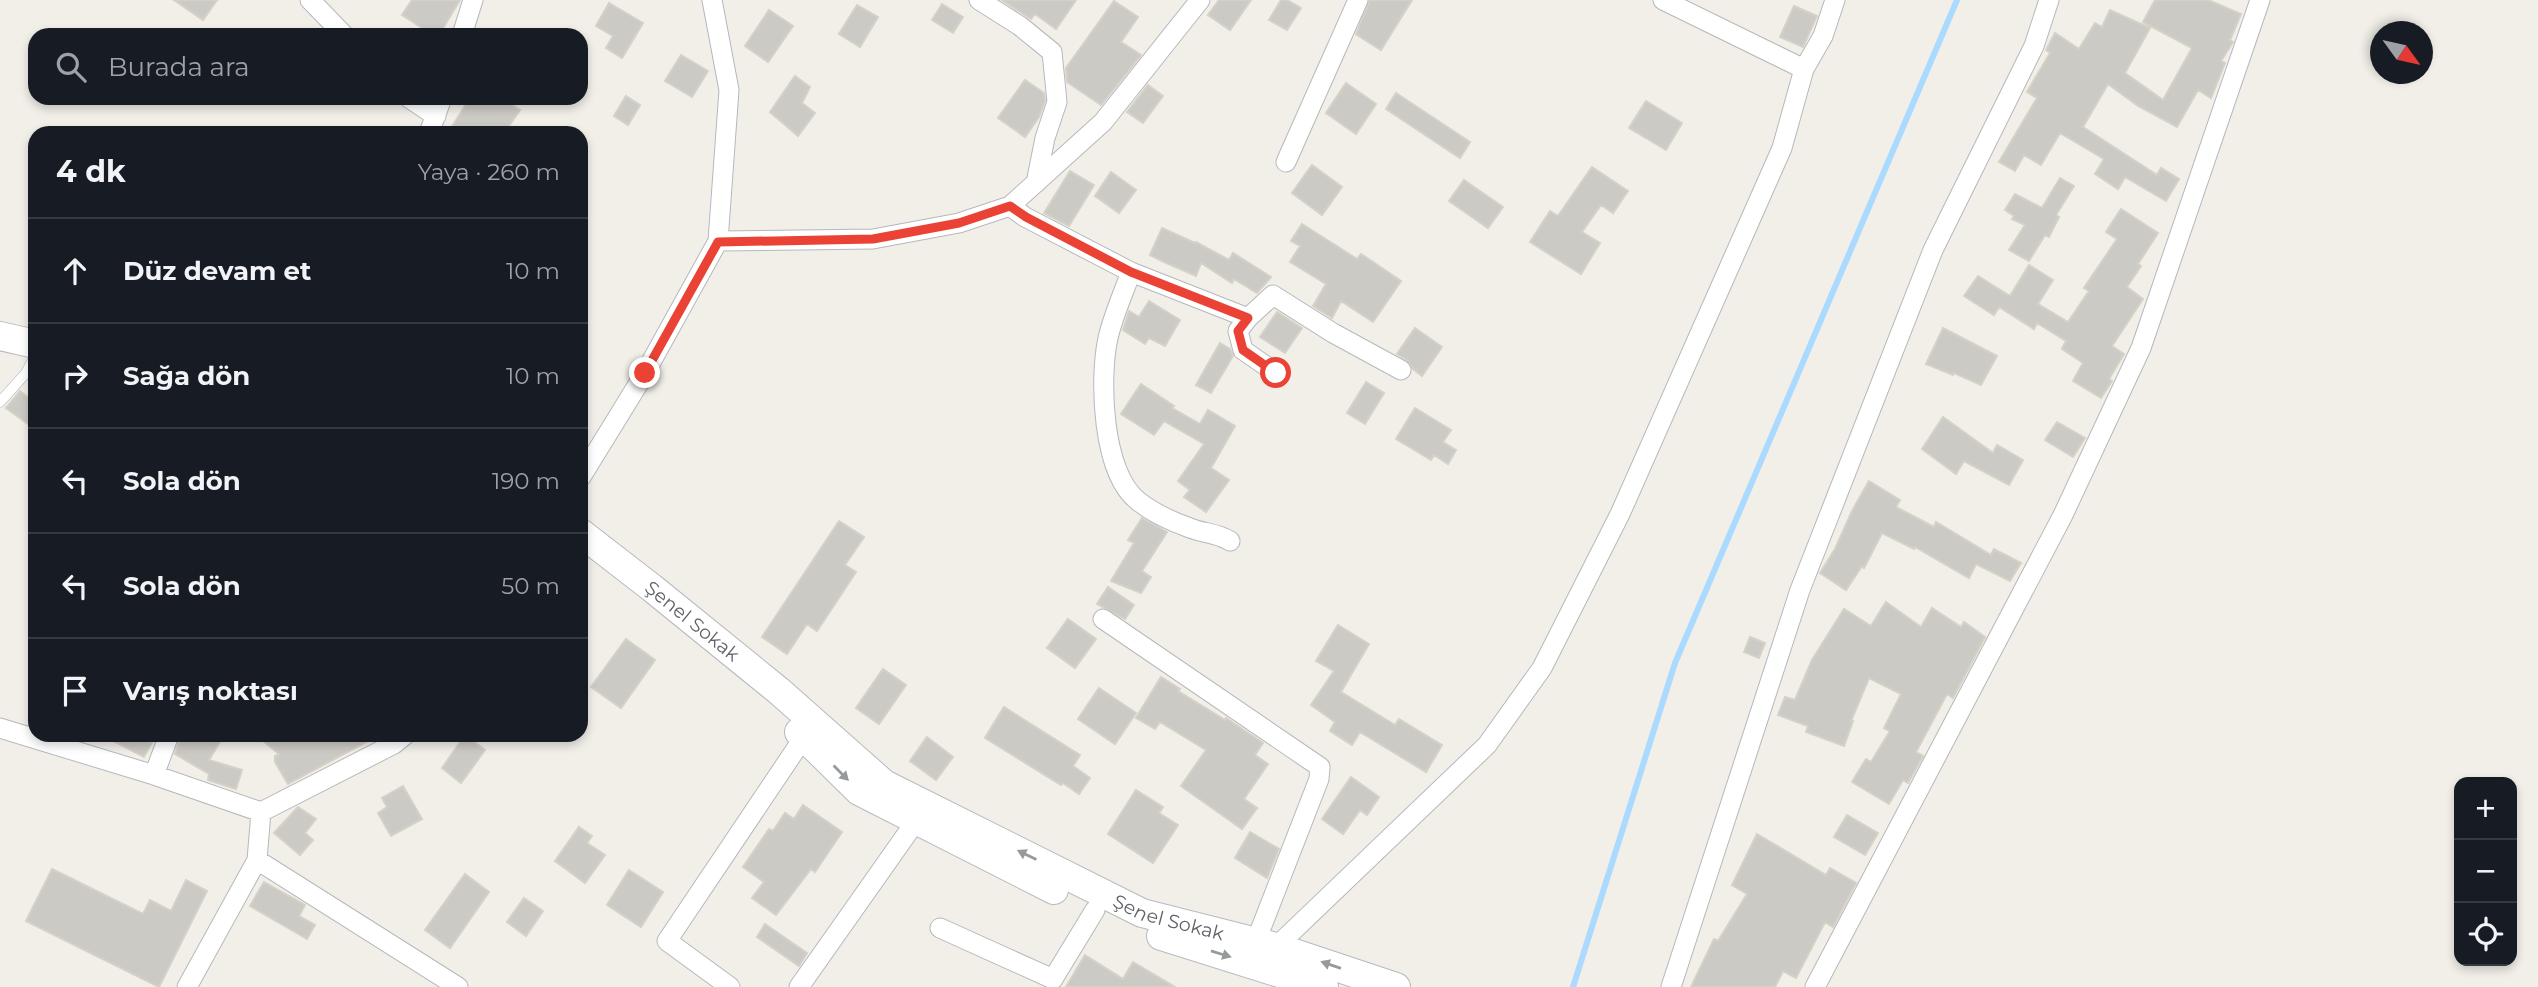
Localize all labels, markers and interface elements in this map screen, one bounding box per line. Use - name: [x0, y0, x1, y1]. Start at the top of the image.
- north arrow: [2370, 21, 2433, 84]
- search box: [28, 28, 588, 105]
- icon: search: [52, 48, 90, 86]
- text: Burada ara: [108, 51, 250, 83]
- text: 4 dk: [56, 153, 126, 190]
- text: Yaya · 260 m: [418, 158, 560, 186]
- icon: ahead: [56, 252, 94, 290]
- text: Düz devam et: [123, 255, 311, 287]
- text: 10 m: [506, 257, 560, 285]
- icon: right: [56, 357, 94, 395]
- route end: [629, 357, 660, 388]
- route start: [1260, 357, 1291, 388]
- text: Sağa dön: [123, 360, 250, 392]
- text: 10 m: [506, 362, 560, 390]
- icon: left: [56, 462, 94, 500]
- text: Sola dön: [123, 465, 241, 497]
- text: 190 m: [492, 467, 560, 495]
- icon: left: [56, 567, 94, 605]
- text: Sola dön: [123, 570, 241, 602]
- text: 50 m: [501, 572, 560, 600]
- street label: Şenel Sokak: [641, 576, 745, 666]
- icon: arrive: [56, 672, 94, 710]
- text: Varış noktası: [123, 675, 298, 707]
- one-way arrow: [832, 765, 849, 782]
- map controls: [2454, 777, 2517, 966]
- button: +: [2454, 777, 2517, 840]
- button: −: [2454, 840, 2517, 903]
- one-way arrow: [1016, 850, 1036, 862]
- street label: Şenel Sokak: [1110, 889, 1227, 945]
- button: locate: [2454, 903, 2517, 966]
- one-way arrow: [1210, 950, 1231, 960]
- one-way arrow: [1321, 959, 1342, 970]

